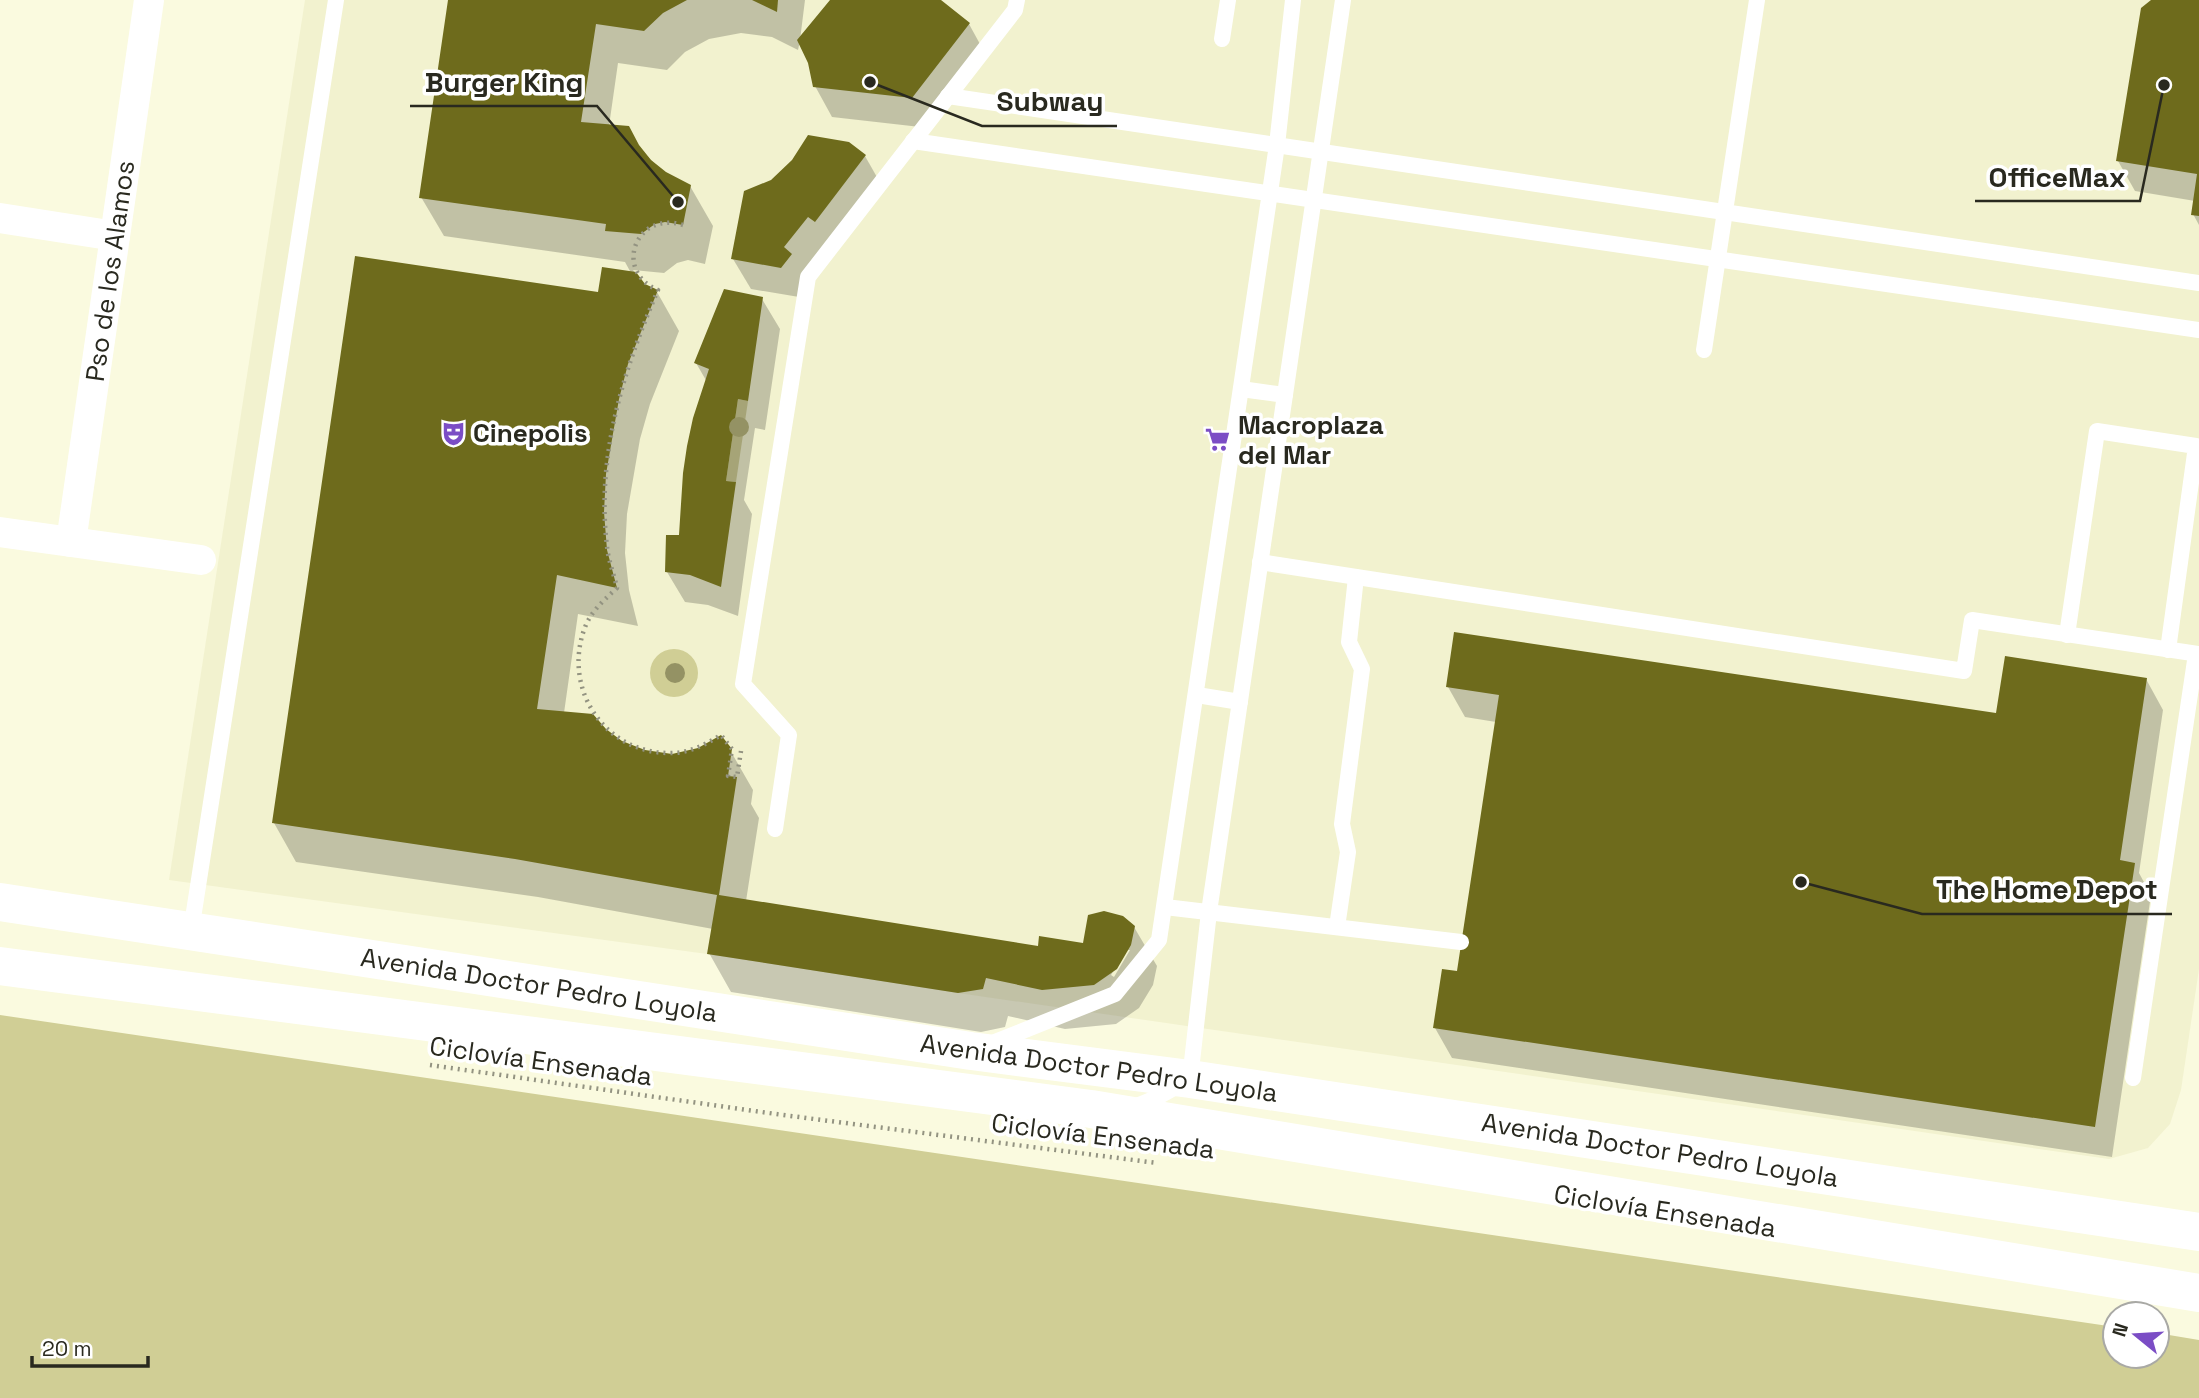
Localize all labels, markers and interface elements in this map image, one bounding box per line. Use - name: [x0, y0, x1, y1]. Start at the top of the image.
- callout: Burger King: [410, 57, 597, 106]
- text: Burger King: [425, 64, 583, 100]
- callout: Subway: [982, 77, 1117, 126]
- text: Subway: [996, 83, 1104, 119]
- callout: OfficeMax: [1975, 152, 2140, 201]
- street label: Pso de los Alamos: [78, 158, 142, 384]
- text: OfficeMax: [1989, 159, 2125, 195]
- place label: Macroplaza del Mar: [1238, 408, 1384, 472]
- place label: Cinepolis: [473, 416, 588, 450]
- theatre icon: Cinepolis: [439, 419, 467, 447]
- supermarket icon: Macroplaza del Mar: [1204, 426, 1232, 454]
- callout: The Home Depot: [1922, 865, 2172, 914]
- text: The Home Depot: [1936, 871, 2158, 907]
- street label: Avenida Doctor Pedro Loyola: [358, 940, 720, 1030]
- street label: Avenida Doctor Pedro Loyola: [918, 1026, 1280, 1110]
- street label: Ciclovía Ensenada: [428, 1029, 655, 1093]
- street label: Ciclovía Ensenada: [990, 1105, 1216, 1167]
- street label: Avenida Doctor Pedro Loyola: [1479, 1105, 1841, 1195]
- street label: Ciclovía Ensenada: [1552, 1177, 1779, 1245]
- north arrow: [2101, 1300, 2171, 1370]
- text: N: [2106, 1320, 2134, 1340]
- scale bar: [32, 1324, 147, 1368]
- text: 20 m: [42, 1335, 92, 1362]

